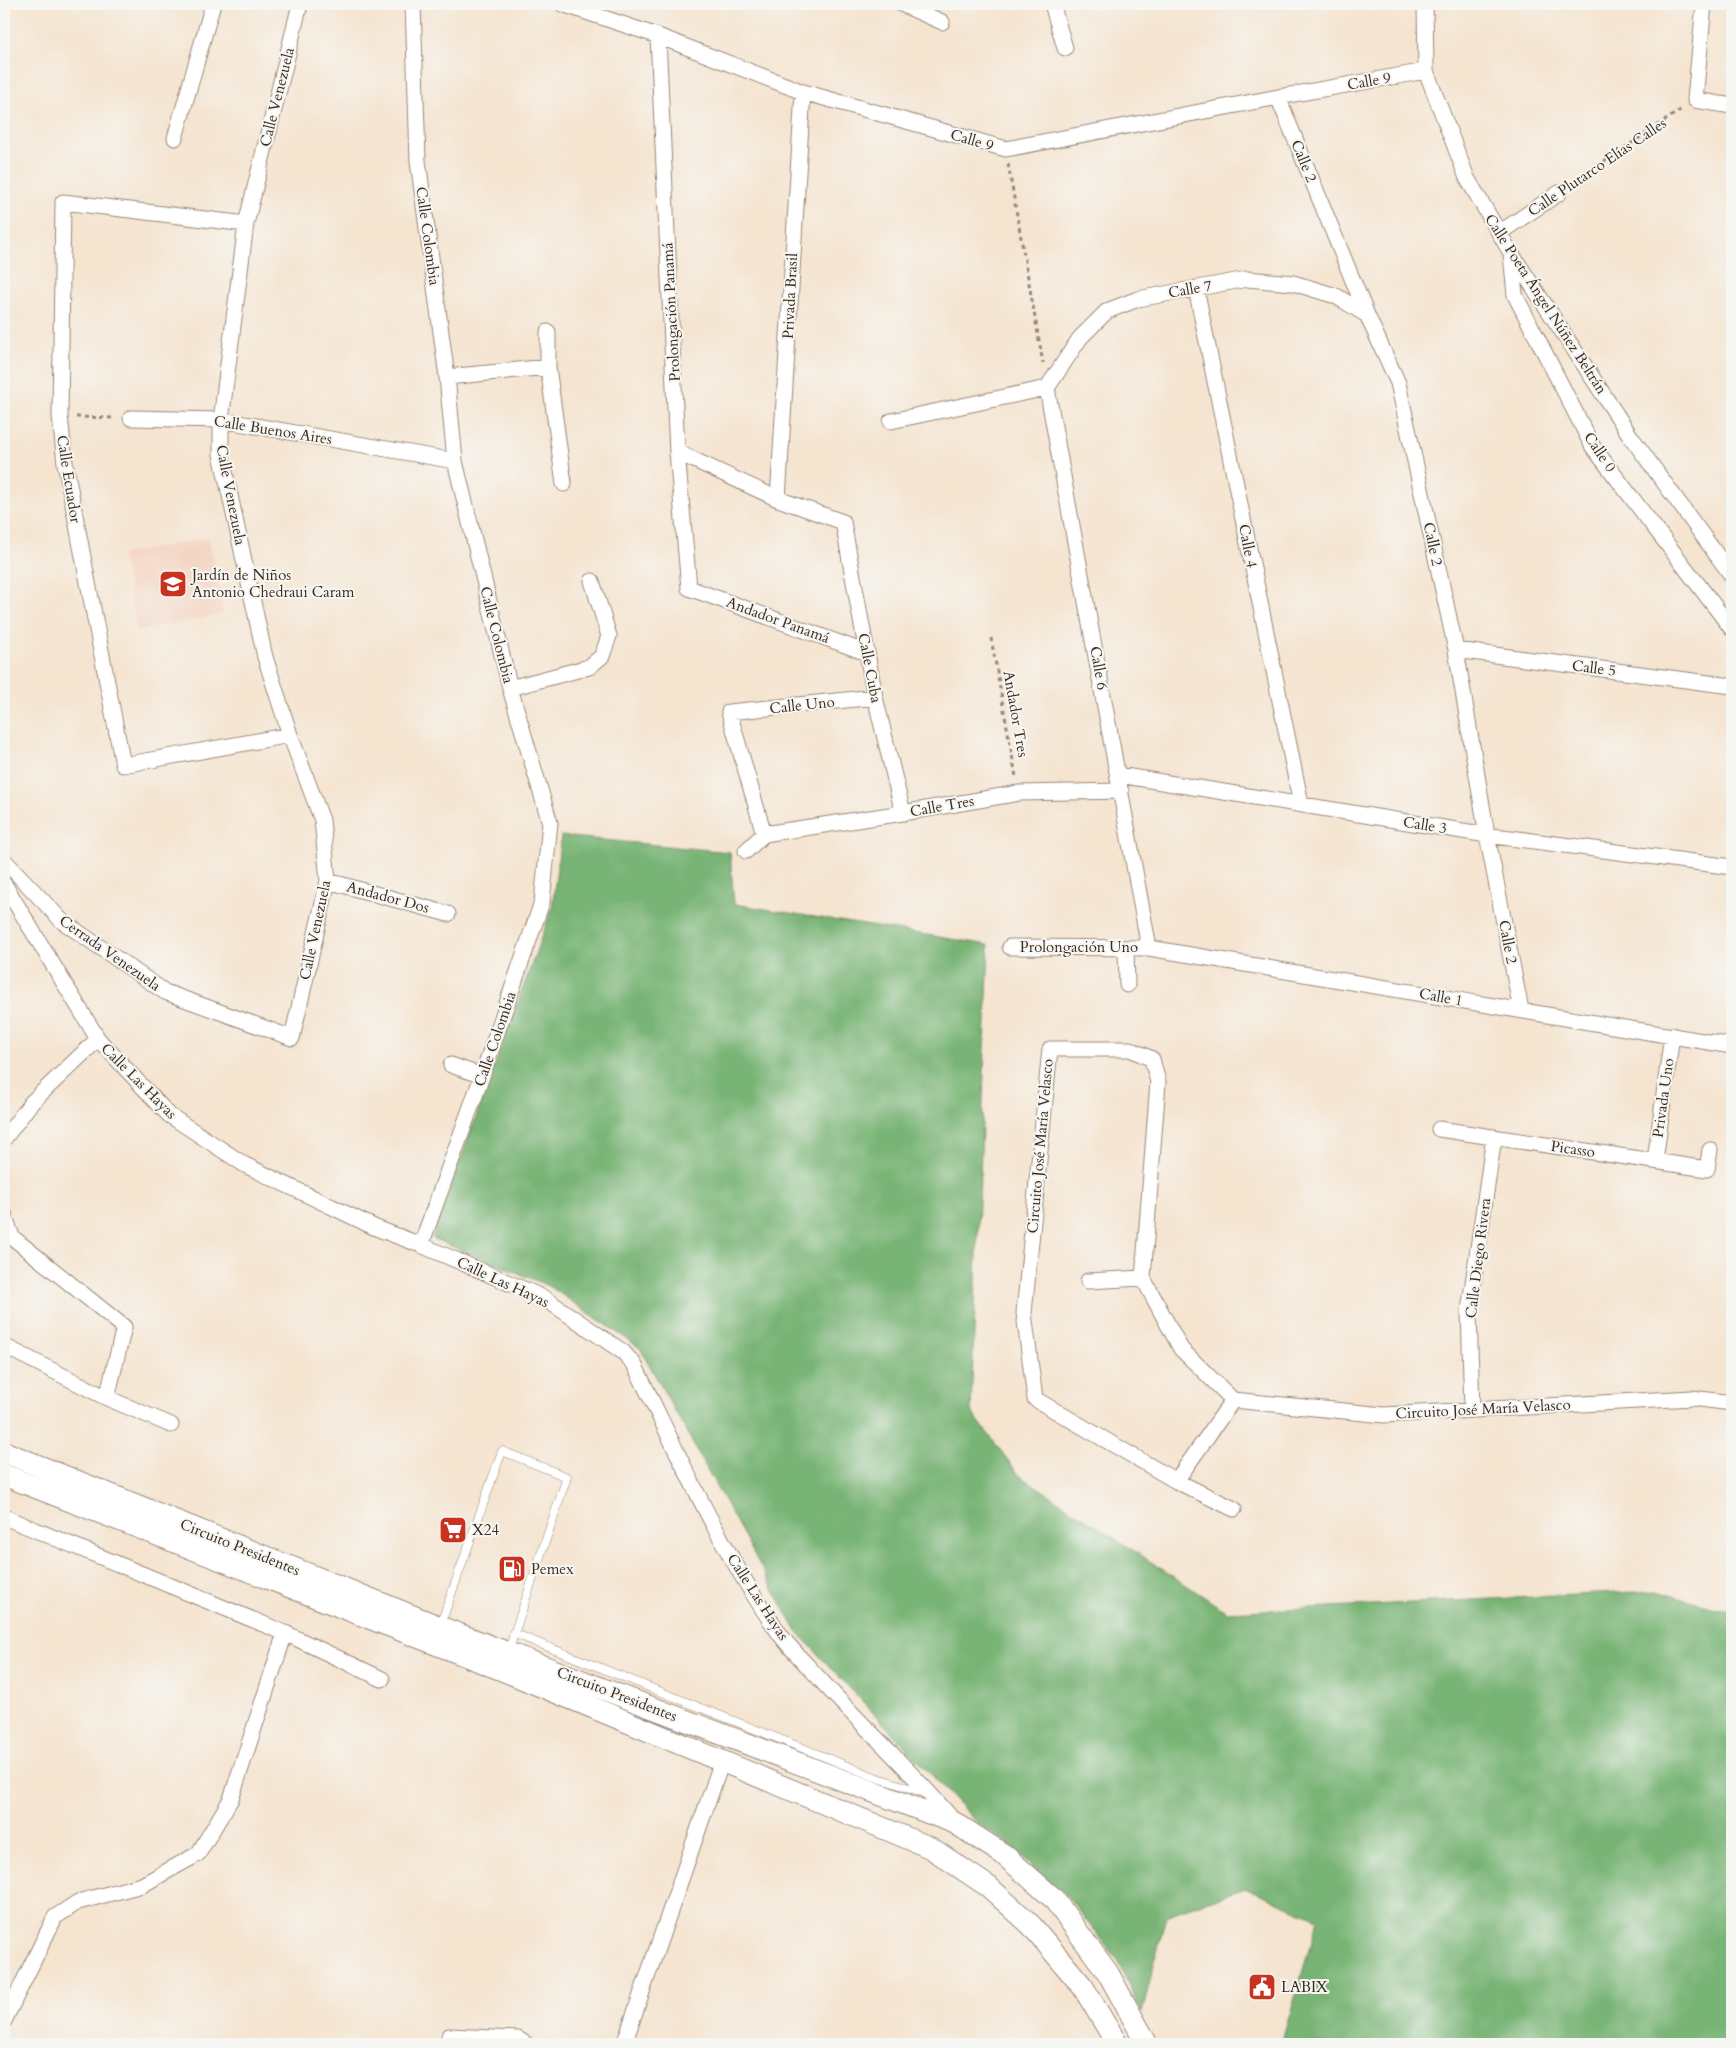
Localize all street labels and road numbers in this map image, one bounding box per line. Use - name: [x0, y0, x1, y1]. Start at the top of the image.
- street label: Calle Venezuela: [255, 45, 299, 149]
- street label: Calle 9: [1346, 67, 1393, 95]
- street label: Calle Plutarco Elías Calles: [1524, 113, 1670, 221]
- street label: Calle 9: [948, 124, 996, 156]
- street label: Calle 2: [1286, 137, 1322, 185]
- street label: Calle Colombia: [411, 185, 445, 287]
- street label: Calle Poeta Ángel Núñez Beltrán: [1480, 210, 1612, 398]
- street label: Prolongación Panamá: [657, 242, 685, 382]
- street label: Privada Brasil: [778, 252, 802, 340]
- street label: Calle 7: [1167, 275, 1214, 303]
- street label: Calle Buenos Aires: [212, 411, 334, 449]
- street label: Calle 0: [1579, 428, 1621, 476]
- street label: Calle Ecuador: [52, 434, 86, 525]
- street label: Calle Venezuela: [211, 443, 251, 547]
- street label: Calle 2: [1419, 520, 1447, 568]
- street label: Calle 4: [1234, 522, 1262, 570]
- street label: Calle Colombia: [475, 584, 519, 686]
- street label: Andador Panamá: [723, 592, 833, 648]
- street label: Calle Cuba: [853, 631, 887, 705]
- street label: Calle 6: [1085, 645, 1113, 692]
- street label: Calle 5: [1571, 655, 1617, 681]
- street label: Andador Tres: [999, 669, 1033, 759]
- street label: Calle Uno: [768, 692, 836, 718]
- street label: Calle Tres: [908, 791, 976, 821]
- street label: Calle 3: [1402, 812, 1448, 838]
- street label: Andador Dos: [345, 876, 431, 918]
- street label: Calle Venezuela: [295, 878, 335, 982]
- street label: Cerrada Venezuela: [55, 911, 165, 996]
- street label: Calle 2: [1494, 918, 1522, 966]
- street label: Prolongación Uno: [1020, 937, 1138, 957]
- street label: Calle 1: [1418, 983, 1464, 1011]
- street label: Calle Colombia: [469, 988, 521, 1089]
- street label: Calle Las Hayas: [97, 1039, 181, 1123]
- street label: Privada Uno: [1648, 1057, 1678, 1139]
- street label: Circuito José María Velasco: [1022, 1058, 1058, 1234]
- street label: Picasso: [1550, 1136, 1596, 1162]
- street label: Calle Diego Rivera: [1461, 1196, 1495, 1319]
- street label: Calle Las Hayas: [454, 1252, 552, 1312]
- street label: Circuito José María Velasco: [1395, 1394, 1571, 1424]
- street label: Circuito Presidentes: [177, 1514, 303, 1580]
- street label: Calle Las Hayas: [723, 1550, 793, 1644]
- street label: Circuito Presidentes: [554, 1662, 680, 1726]

